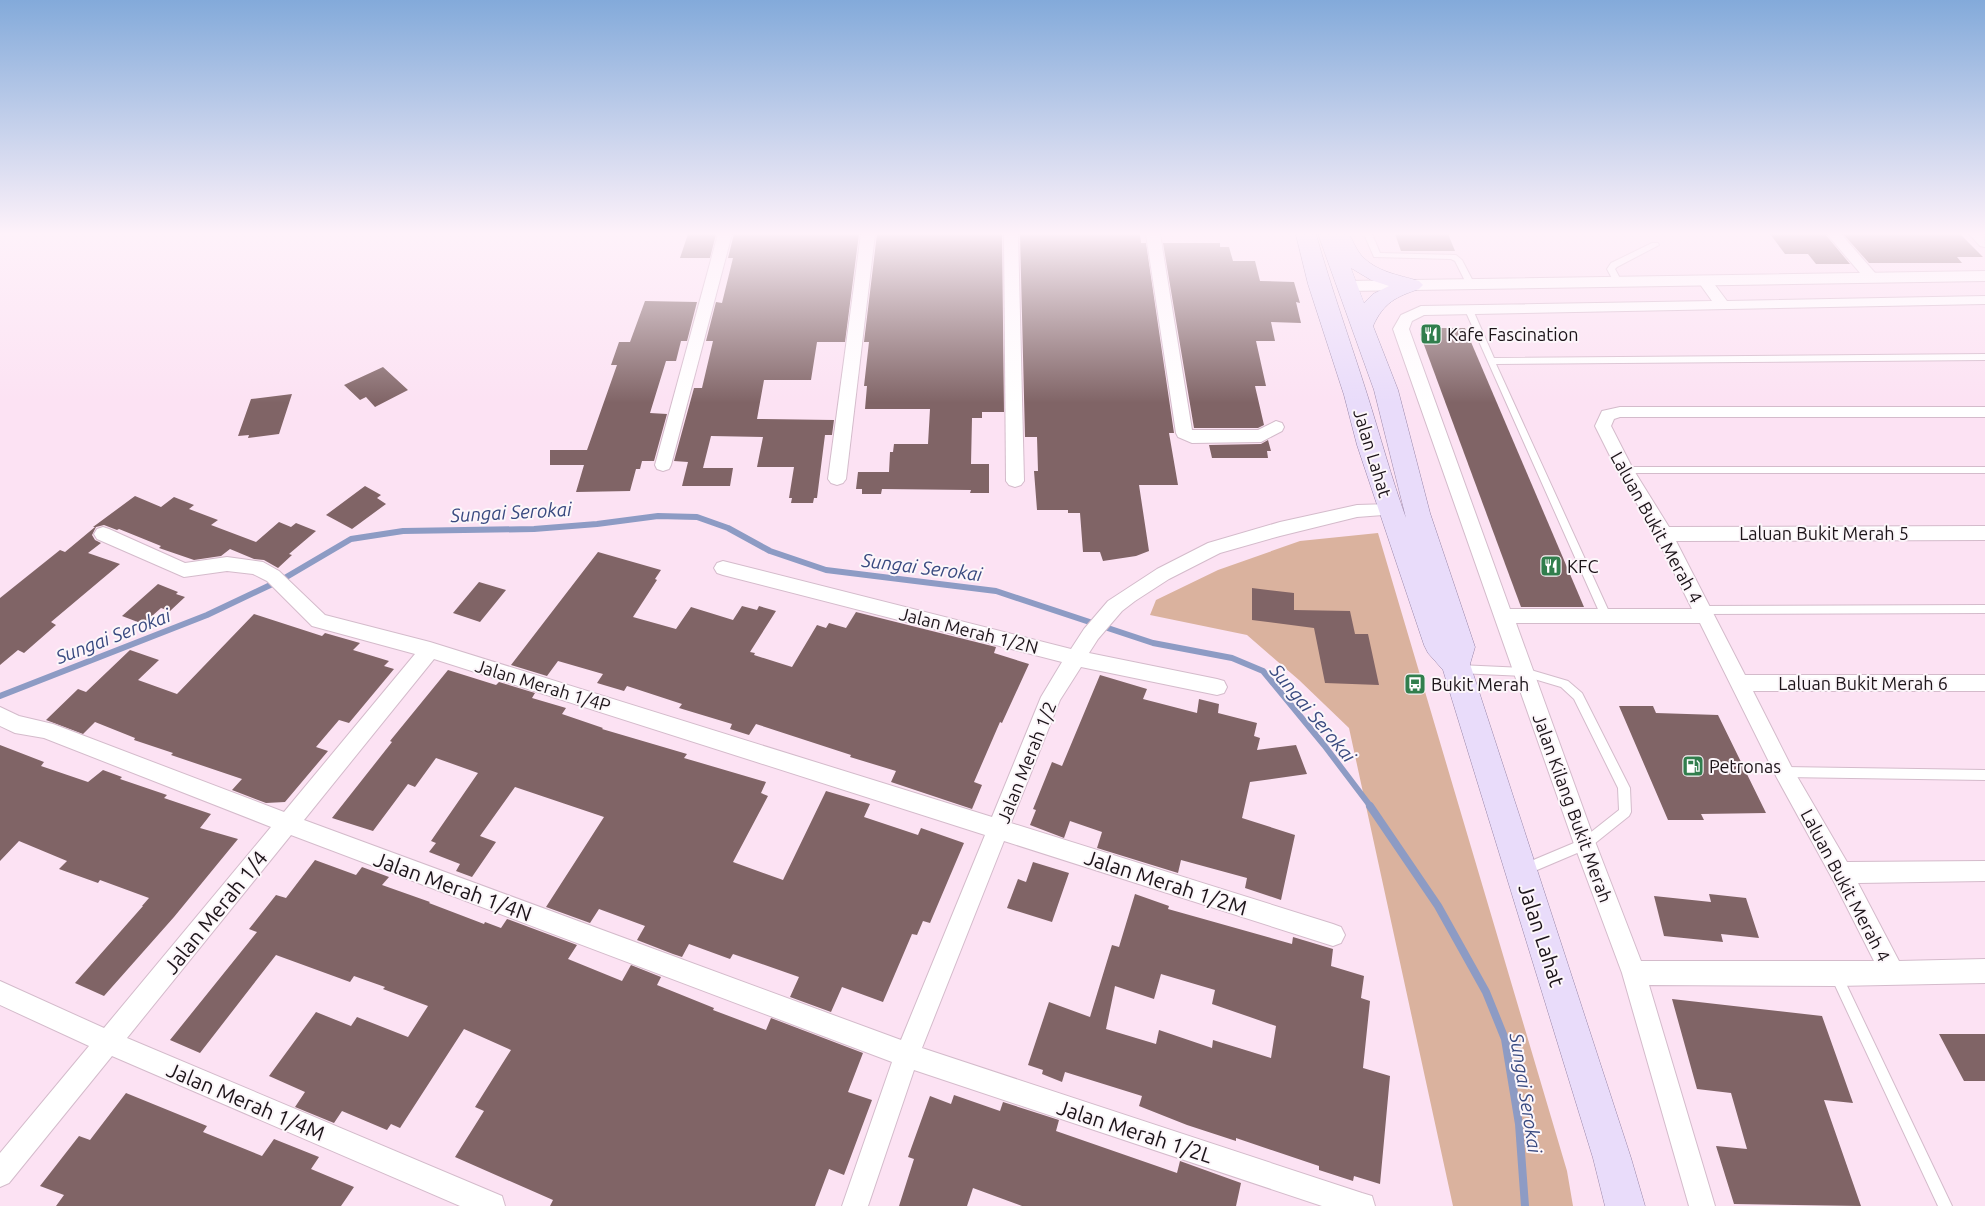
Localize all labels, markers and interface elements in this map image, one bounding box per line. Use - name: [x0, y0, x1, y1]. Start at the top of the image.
- restaurant icon: Kafe Fascination: [1419, 322, 1443, 346]
- place label: Kafe Fascination: [1447, 324, 1578, 344]
- street label: Jalan Lahat: [1350, 406, 1396, 500]
- street label: Laluan Bukit Merah 4: [1607, 448, 1707, 606]
- water label: Sungai Serokai: [449, 498, 573, 526]
- street label: Laluan Bukit Merah 5: [1739, 523, 1909, 543]
- water label: Sungai Serokai: [859, 549, 985, 585]
- restaurant icon: KFC: [1539, 554, 1563, 578]
- place label: KFC: [1567, 556, 1598, 576]
- street label: Jalan Merah 1/2N: [898, 603, 1040, 657]
- water label: Sungai Serokai: [52, 604, 175, 668]
- street label: Jalan Merah 1/4P: [473, 655, 613, 715]
- water label: Sungai Serokai: [1265, 659, 1361, 767]
- bus stop icon: Bukit Merah: [1403, 672, 1427, 696]
- street label: Laluan Bukit Merah 6: [1778, 673, 1948, 693]
- place label: Bukit Merah: [1431, 674, 1529, 694]
- street label: Jalan Merah 1/2: [992, 698, 1060, 826]
- street label: Jalan Kilang Bukit Merah: [1530, 711, 1616, 905]
- fuel station icon: Petronas: [1681, 754, 1705, 778]
- place label: Petronas: [1709, 756, 1781, 776]
- street label: Laluan Bukit Merah 4: [1797, 805, 1895, 965]
- street label: Jalan Merah 1/2M: [1082, 844, 1250, 920]
- street label: Jalan Merah 1/4: [158, 846, 272, 978]
- street label: Jalan Merah 1/4N: [371, 846, 535, 926]
- street label: Jalan Lahat: [1514, 880, 1570, 990]
- water label: Sungai Serokai: [1505, 1030, 1547, 1156]
- street label: Jalan Merah 1/4M: [163, 1057, 329, 1145]
- street label: Jalan Merah 1/2L: [1054, 1095, 1216, 1167]

